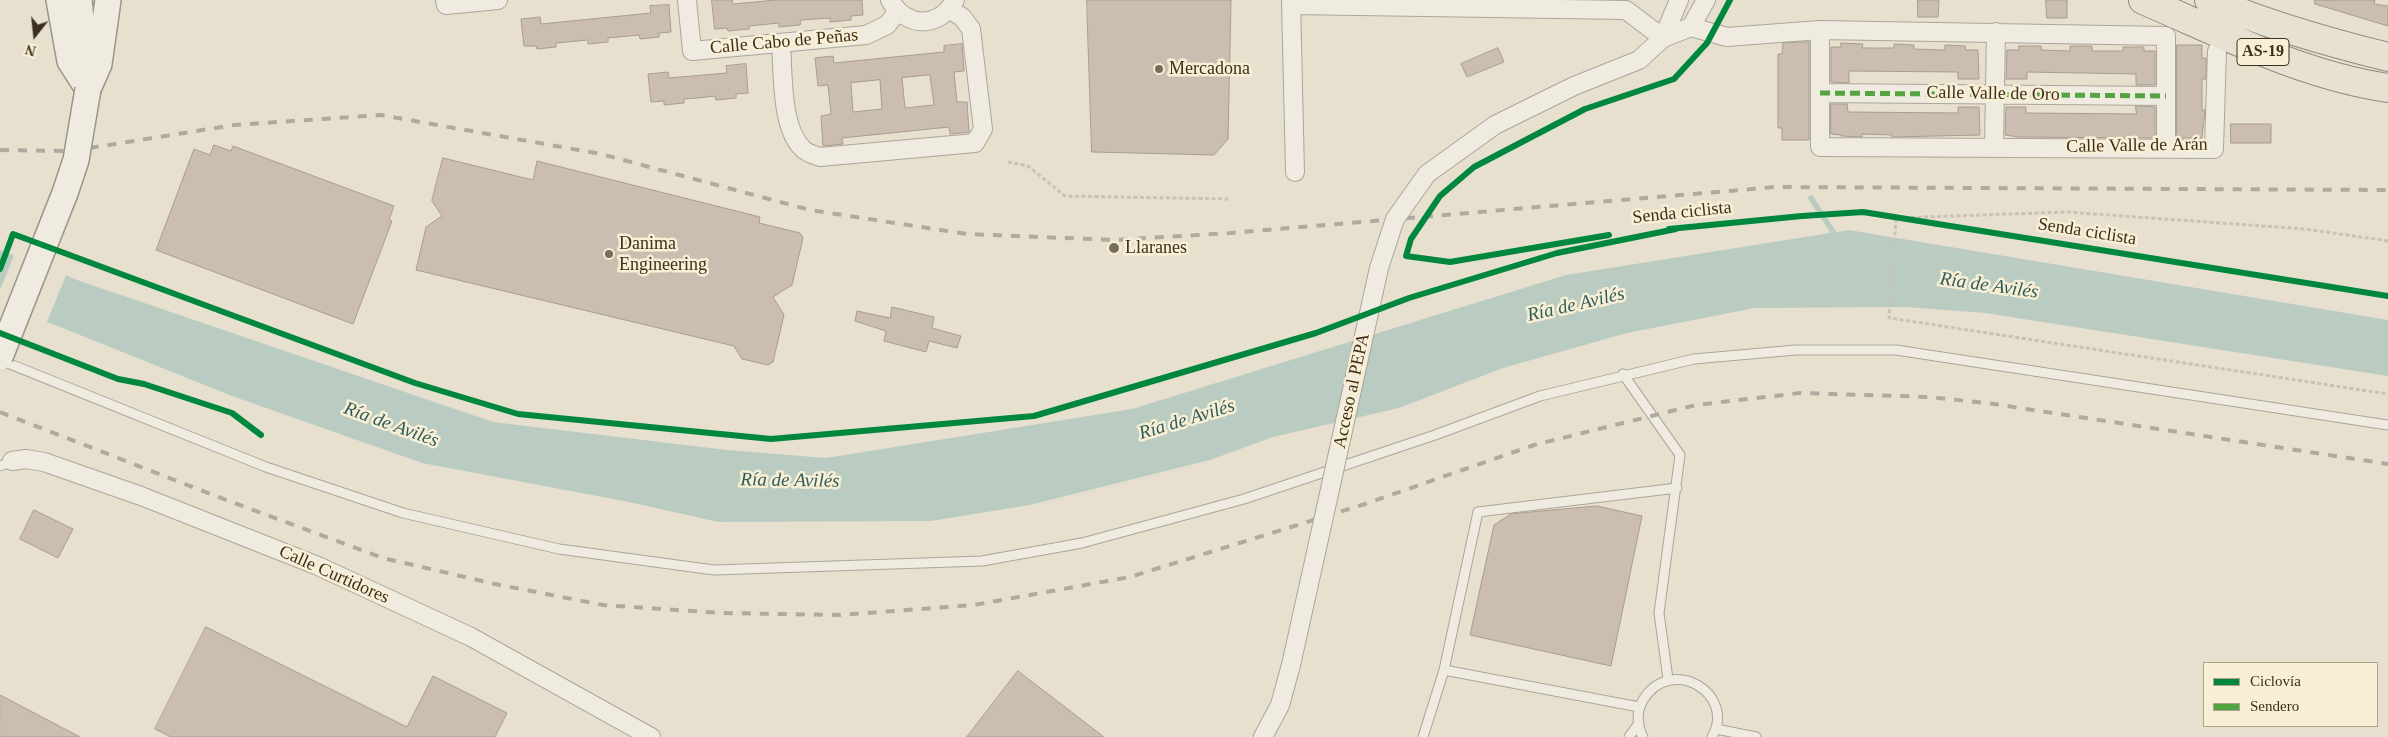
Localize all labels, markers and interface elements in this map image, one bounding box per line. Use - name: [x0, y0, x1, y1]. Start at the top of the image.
- north arrow: [10, 10, 60, 60]
- street label: Calle Cabo de Peñas: [709, 25, 859, 59]
- road number: AS-19: [2237, 38, 2289, 66]
- text: N: [24, 41, 38, 59]
- place label: Mercadona: [1169, 58, 1250, 80]
- marker: Mercadona: [1153, 63, 1165, 75]
- street label: Calle Valle de Oro: [1926, 82, 2060, 106]
- street label: Calle Valle de Arán: [2066, 134, 2208, 158]
- street label: Senda ciclista: [1631, 197, 1733, 229]
- street label: Senda ciclista: [2036, 214, 2138, 250]
- place label: Danima Engineering: [619, 233, 707, 276]
- place label: Llaranes: [1125, 237, 1187, 259]
- marker: Llaranes: [1107, 241, 1121, 255]
- marker: Danima Engineering: [603, 248, 615, 260]
- water label: Ría de Avilés: [1938, 268, 2040, 304]
- water label: Ría de Avilés: [1525, 283, 1627, 327]
- street label: Acceso al PEPA: [1329, 331, 1375, 451]
- water label: Ría de Avilés: [1136, 395, 1238, 445]
- water label: Ría de Avilés: [340, 397, 442, 453]
- water label: Ría de Avilés: [740, 469, 840, 493]
- street label: Calle Curtidores: [275, 541, 393, 609]
- legend: [2203, 662, 2378, 727]
- text: Ciclovía: [2250, 673, 2301, 689]
- text: Sendero: [2250, 698, 2299, 714]

